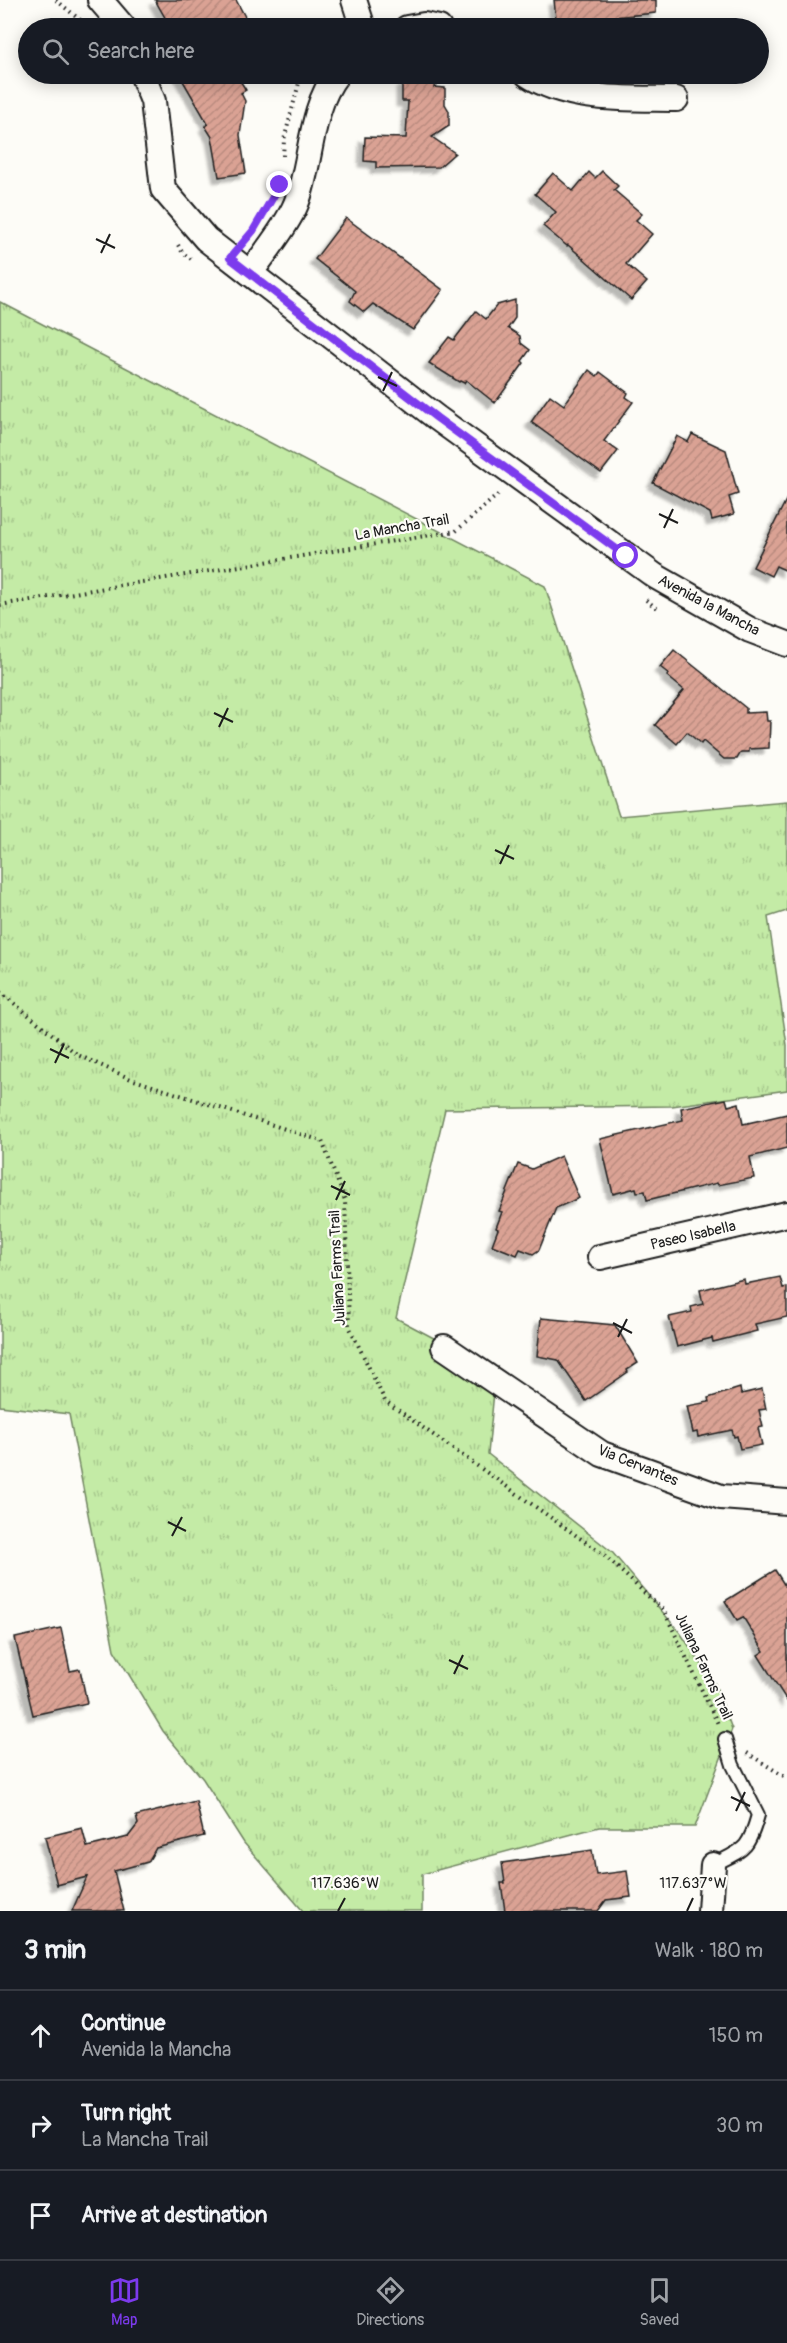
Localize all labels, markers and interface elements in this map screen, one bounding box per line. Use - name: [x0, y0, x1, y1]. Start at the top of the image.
- search box: [18, 18, 769, 84]
- icon: search: [39, 35, 72, 68]
- text: Search here: [87, 37, 194, 65]
- route end: [266, 171, 292, 197]
- street label: La Mancha Trail: [353, 510, 451, 545]
- route start: [612, 542, 638, 568]
- street label: Avenida la Mancha: [655, 571, 763, 640]
- street label: Juliana Farms Trail: [325, 1209, 350, 1326]
- street label: Paseo Isabella: [649, 1216, 738, 1255]
- street label: Via Cervantes: [595, 1441, 681, 1490]
- street label: Juliana Farms Trail: [670, 1610, 737, 1723]
- text: 117.636°W: [311, 1874, 379, 1893]
- text: 117.637°W: [659, 1874, 727, 1893]
- text: 3 min: [24, 1934, 86, 1966]
- text: Walk · 180 m: [655, 1938, 763, 1963]
- text: Continue: [81, 2009, 165, 2037]
- icon: ahead: [24, 2019, 57, 2052]
- text: 150 m: [709, 2023, 763, 2048]
- text: Avenida la Mancha: [81, 2037, 231, 2062]
- text: Turn right: [81, 2099, 171, 2127]
- icon: right: [24, 2109, 57, 2142]
- text: 30 m: [716, 2113, 763, 2138]
- text: La Mancha Trail: [81, 2127, 209, 2152]
- icon: arrive: [24, 2199, 57, 2232]
- text: Arrive at destination: [81, 2201, 267, 2229]
- tab: Map: [108, 2274, 141, 2330]
- tab: Directions: [356, 2274, 424, 2330]
- tab: Saved: [640, 2274, 679, 2330]

